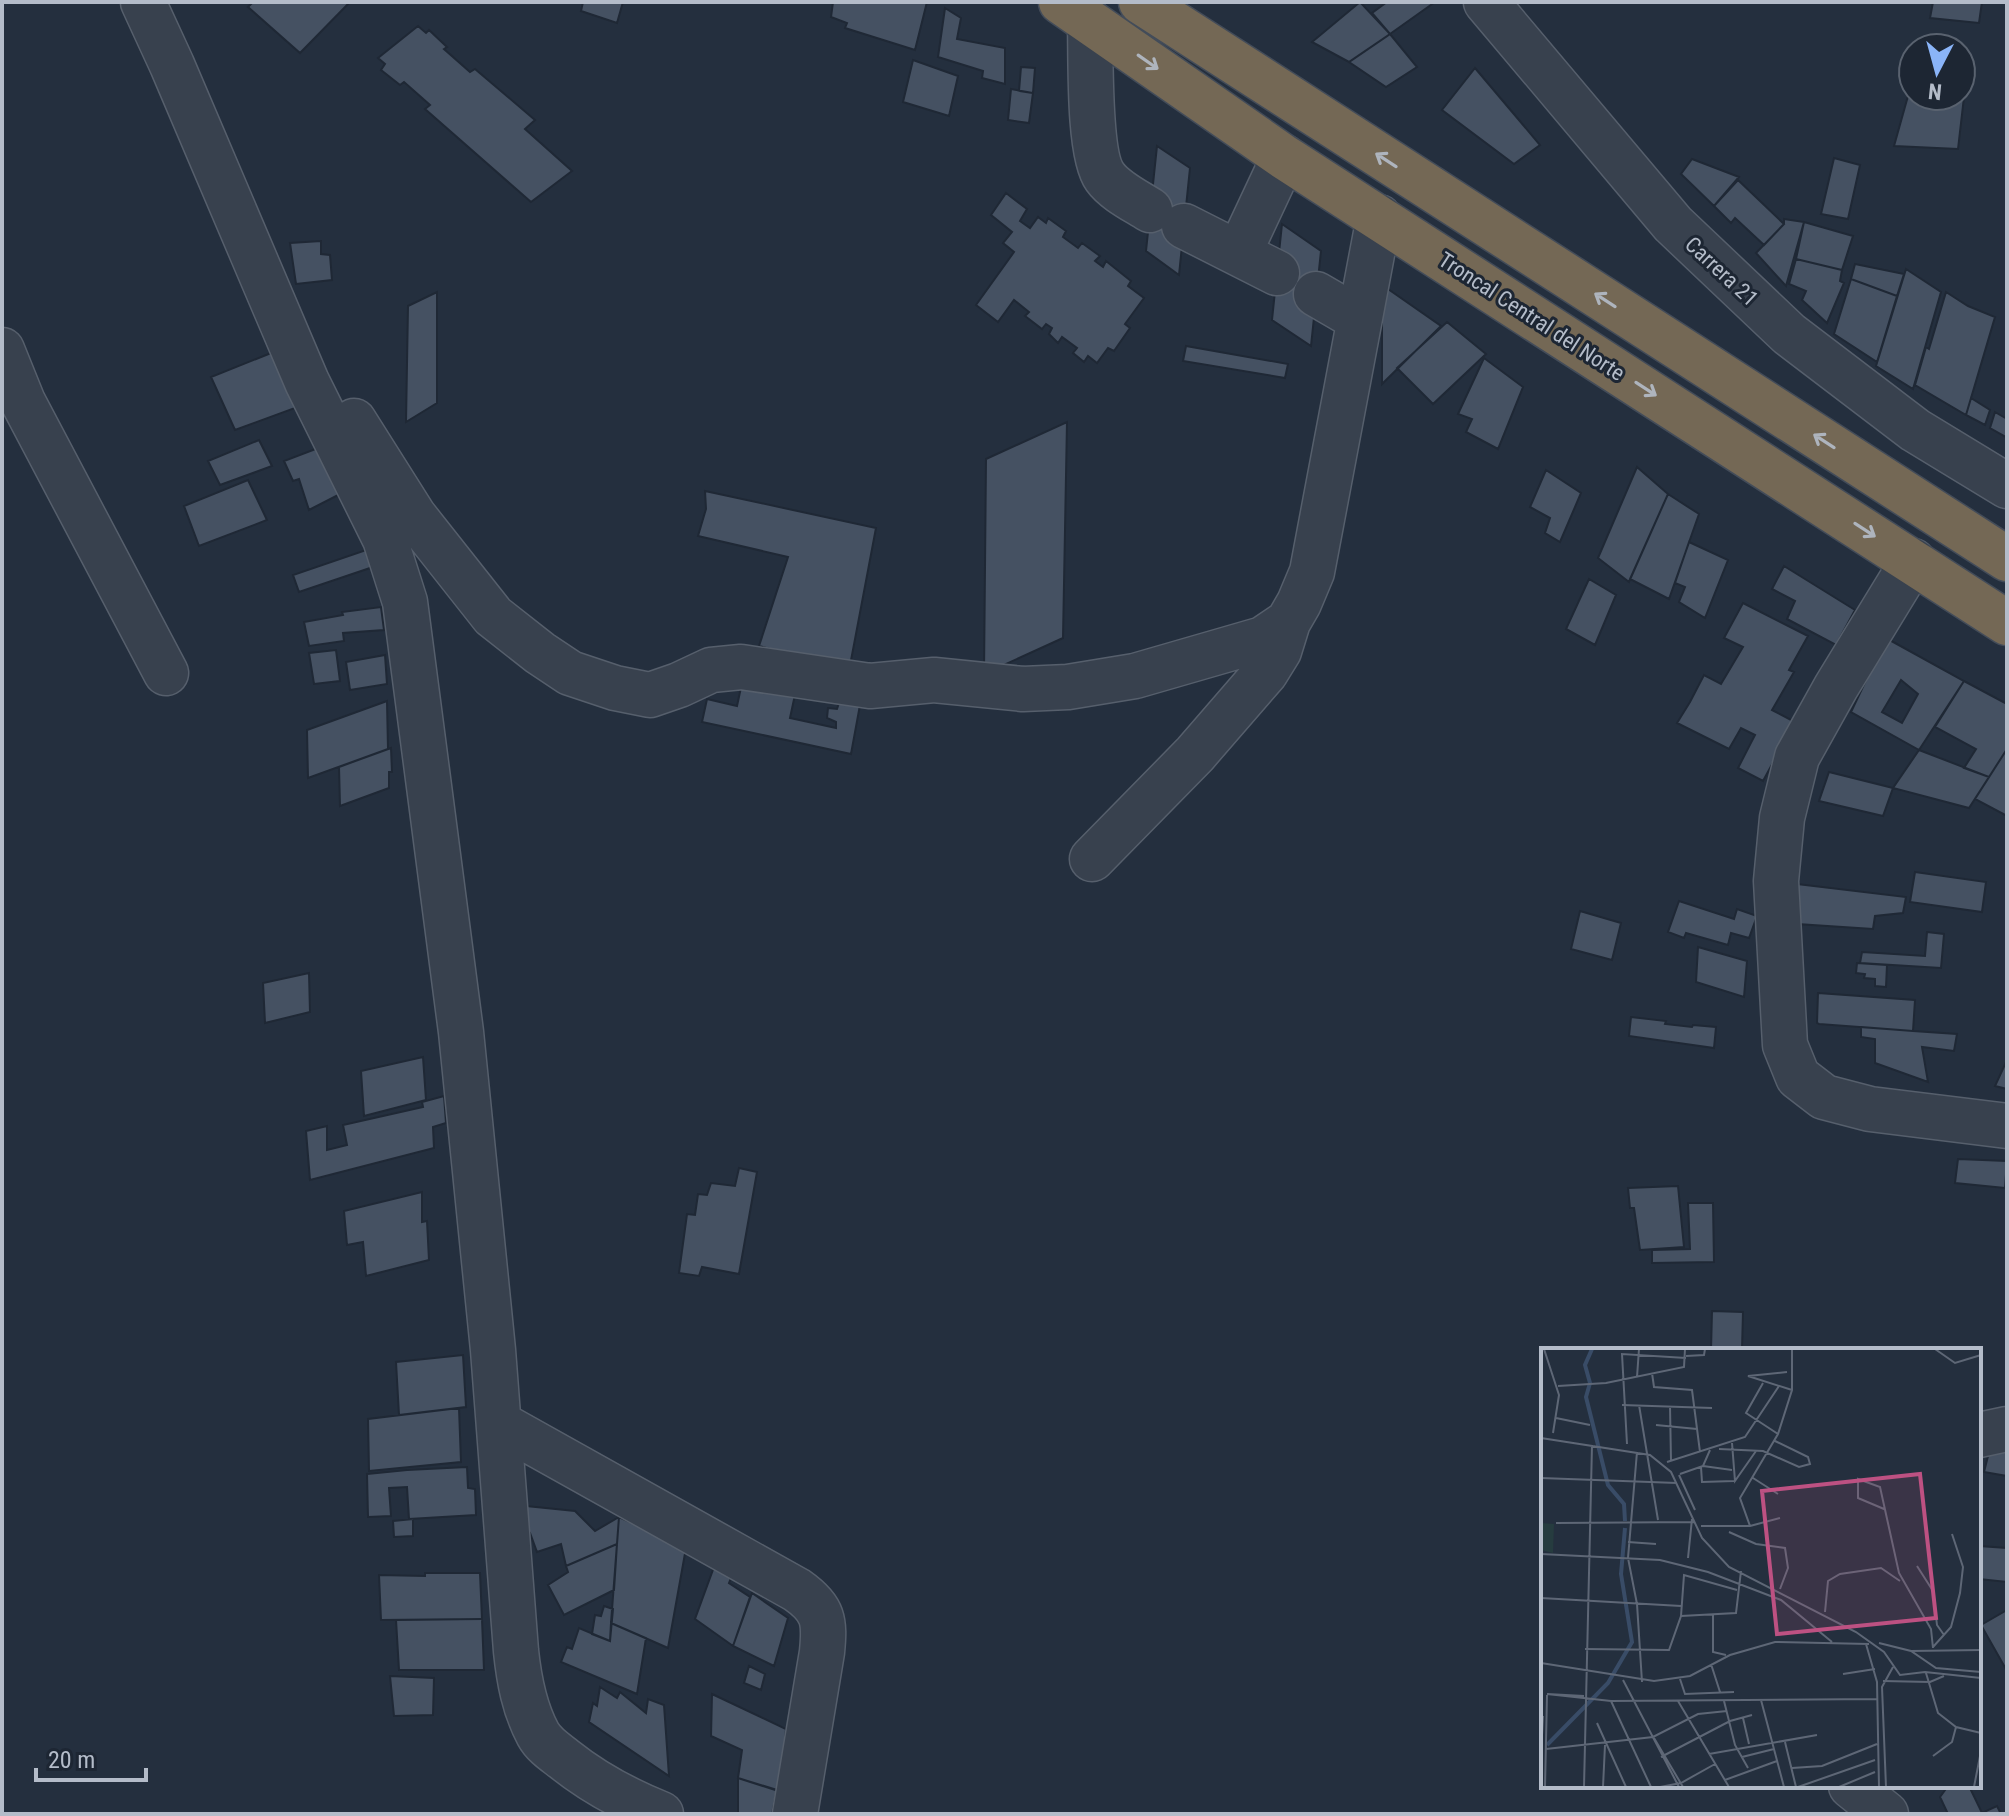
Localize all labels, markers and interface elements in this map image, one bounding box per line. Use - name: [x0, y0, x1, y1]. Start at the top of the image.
- north arrow: [1897, 32, 1977, 112]
- one-way arrow: [1136, 54, 1158, 70]
- text: N: [1927, 78, 1943, 105]
- one-way arrow: [1376, 151, 1398, 168]
- street label: Carrera 21: [1680, 231, 1763, 311]
- street label: Troncal Central del Norte: [1434, 247, 1629, 386]
- one-way arrow: [1594, 292, 1617, 308]
- one-way arrow: [1634, 382, 1657, 398]
- one-way arrow: [1813, 432, 1836, 448]
- one-way arrow: [1853, 522, 1875, 539]
- inset map: [1541, 1348, 1981, 1788]
- scale bar: [36, 1732, 146, 1782]
- text: 20 m: [48, 1746, 95, 1774]

